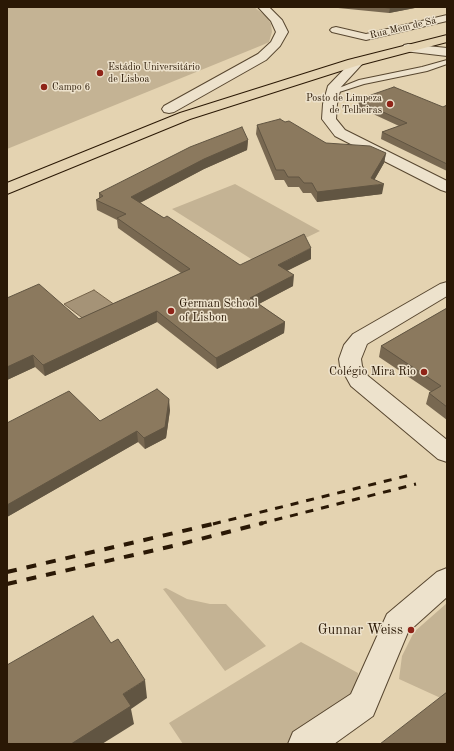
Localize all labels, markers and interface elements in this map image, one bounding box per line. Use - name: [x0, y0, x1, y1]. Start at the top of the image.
- street label: Rua Mem de Sá: [369, 15, 437, 41]
- place label: Estádio Universitário de Lisboa: [108, 61, 200, 84]
- marker: Estádio Universitário de Lisboa: [95, 68, 105, 78]
- place label: Campo 6: [52, 81, 90, 93]
- marker: Campo 6: [39, 82, 49, 92]
- place label: Posto de Limpeza de Telheiras: [306, 92, 382, 116]
- marker: Posto de Limpeza de Telheiras: [385, 99, 395, 109]
- place label: German School of Lisbon: [179, 297, 258, 325]
- marker: German School of Lisbon: [166, 306, 176, 316]
- place label: Colégio Mira Rio: [329, 365, 416, 379]
- marker: Colégio Mira Rio: [419, 367, 429, 377]
- place label: Gunnar Weiss: [318, 622, 403, 638]
- marker: Gunnar Weiss: [406, 625, 416, 635]

